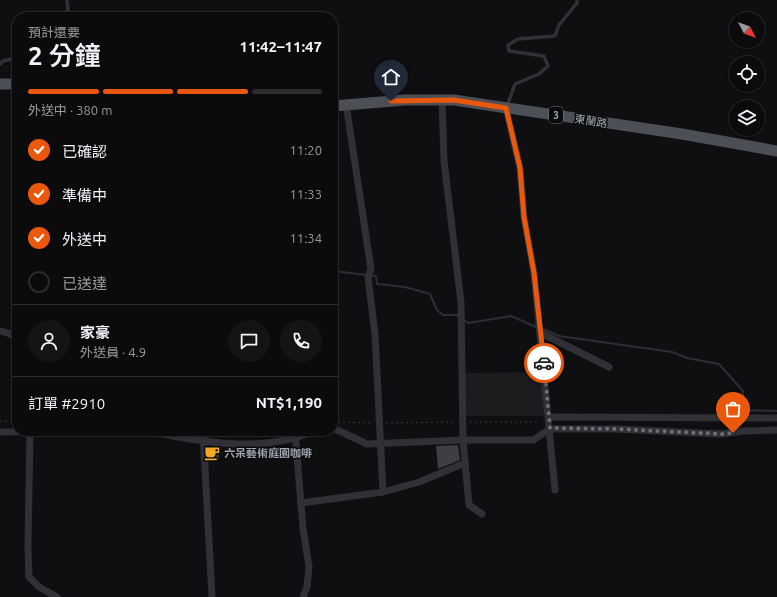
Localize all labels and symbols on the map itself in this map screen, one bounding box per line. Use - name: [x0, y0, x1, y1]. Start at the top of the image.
- north arrow: [729, 12, 765, 48]
- pin: [374, 60, 408, 101]
- road number: 3: [549, 107, 563, 123]
- street label: 東蘭路: [574, 112, 608, 130]
- courier: [524, 343, 564, 383]
- pin: [716, 392, 750, 433]
- cafe icon: 六呆藝術庭園咖啡: [203, 444, 221, 462]
- place label: 六呆藝術庭園咖啡: [224, 447, 312, 459]

